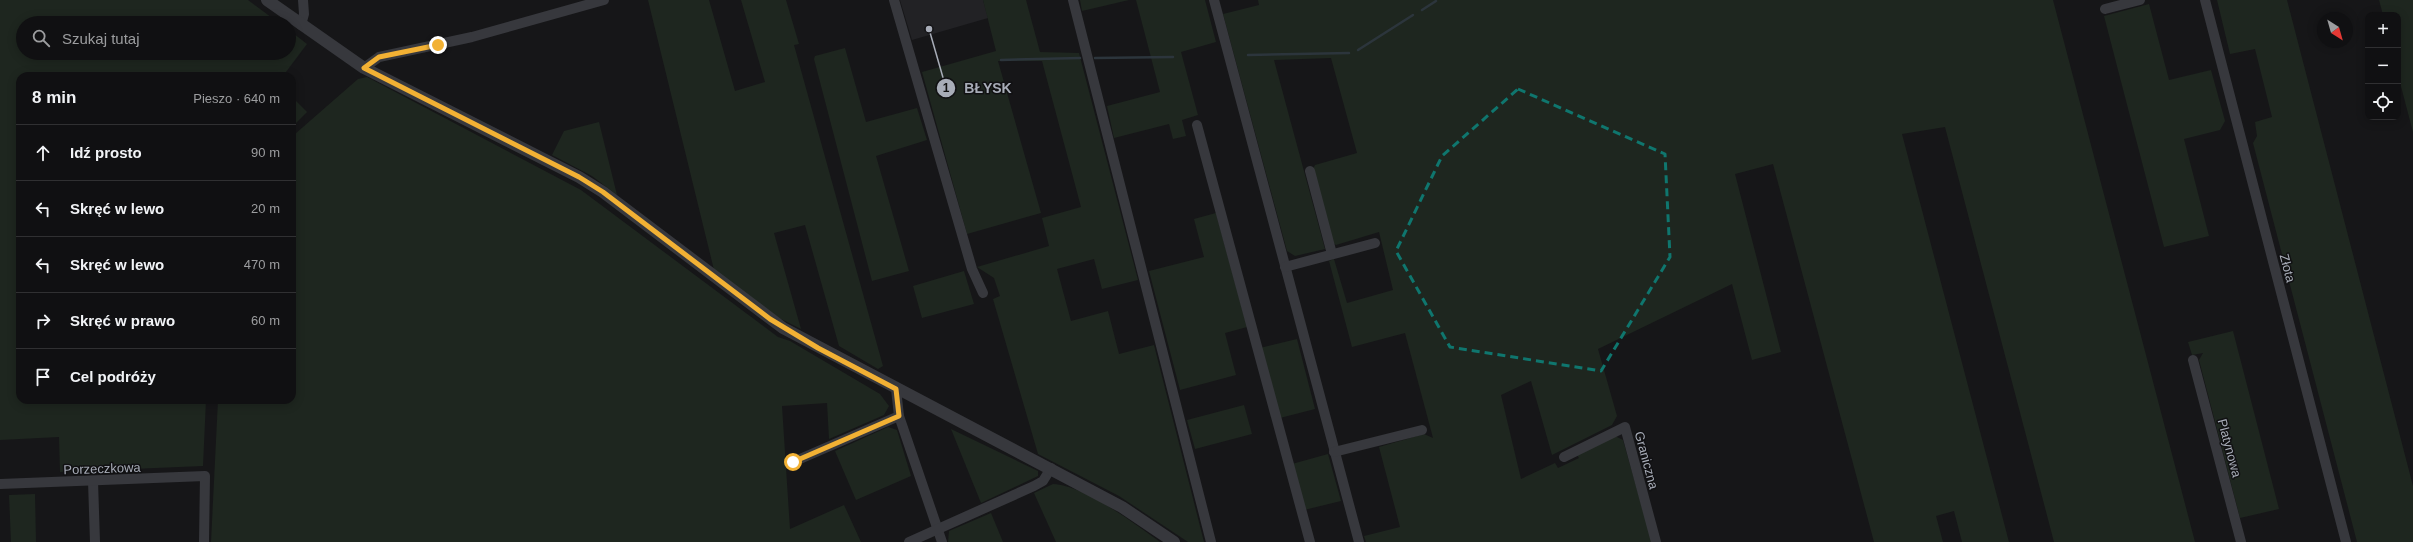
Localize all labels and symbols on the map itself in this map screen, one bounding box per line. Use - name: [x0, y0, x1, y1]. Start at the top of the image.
- north arrow: [2317, 12, 2353, 48]
- route end: [429, 36, 447, 54]
- callout: BŁYSK: [936, 75, 1020, 101]
- text: BŁYSK: [964, 80, 1012, 96]
- text: 1: [943, 81, 950, 95]
- street label: Złota: [2277, 252, 2299, 285]
- street label: Platynowa: [2215, 417, 2245, 480]
- street label: Graniczna: [1632, 430, 1662, 491]
- route start: [784, 453, 802, 471]
- street label: Porzeczkowa: [63, 460, 142, 477]

